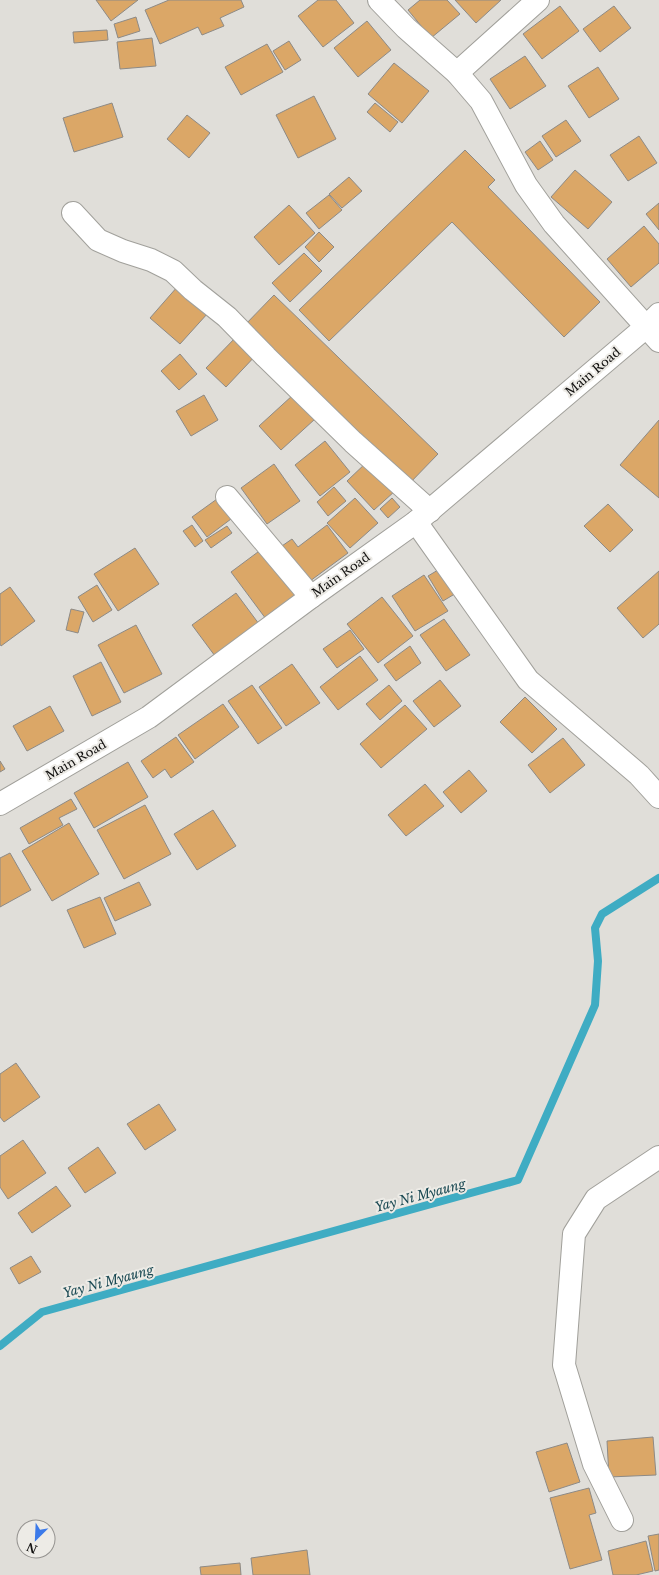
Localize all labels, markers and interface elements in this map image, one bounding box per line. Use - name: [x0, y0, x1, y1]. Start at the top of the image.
- street label: Main Road: [562, 344, 623, 399]
- street label: Main Road: [309, 549, 373, 600]
- street label: Main Road: [43, 736, 109, 783]
- water label: Yay Ni Myaung: [373, 1175, 468, 1216]
- water label: Yay Ni Myaung: [61, 1261, 156, 1302]
- north arrow: [16, 1519, 56, 1559]
- text: N: [24, 1539, 40, 1557]

